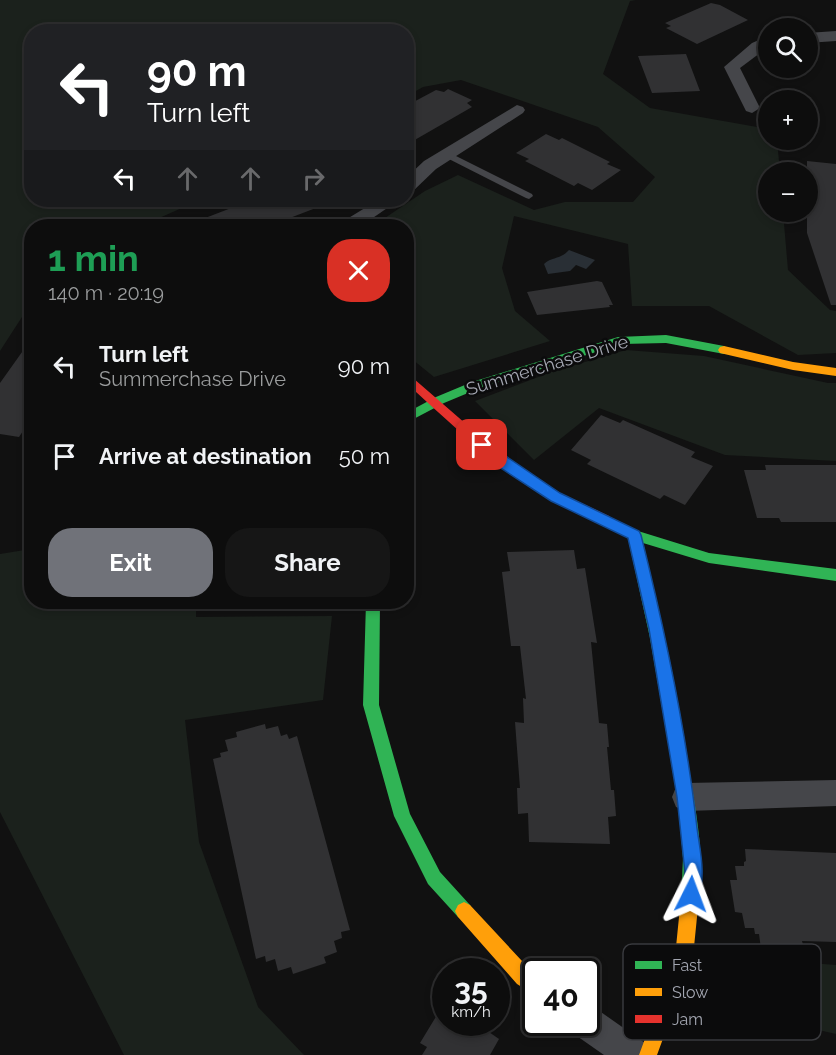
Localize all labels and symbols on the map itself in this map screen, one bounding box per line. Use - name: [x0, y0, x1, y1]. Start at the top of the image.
- street label: Summerchase Drive: [463, 330, 631, 400]
- pin: [456, 419, 507, 470]
- position arrow: [659, 862, 723, 926]
- legend: [623, 944, 821, 1040]
- text: Fast: [672, 956, 703, 975]
- speed limit sign: 40: [522, 958, 600, 1036]
- text: Slow: [672, 983, 708, 1002]
- text: Jam: [672, 1010, 703, 1029]

